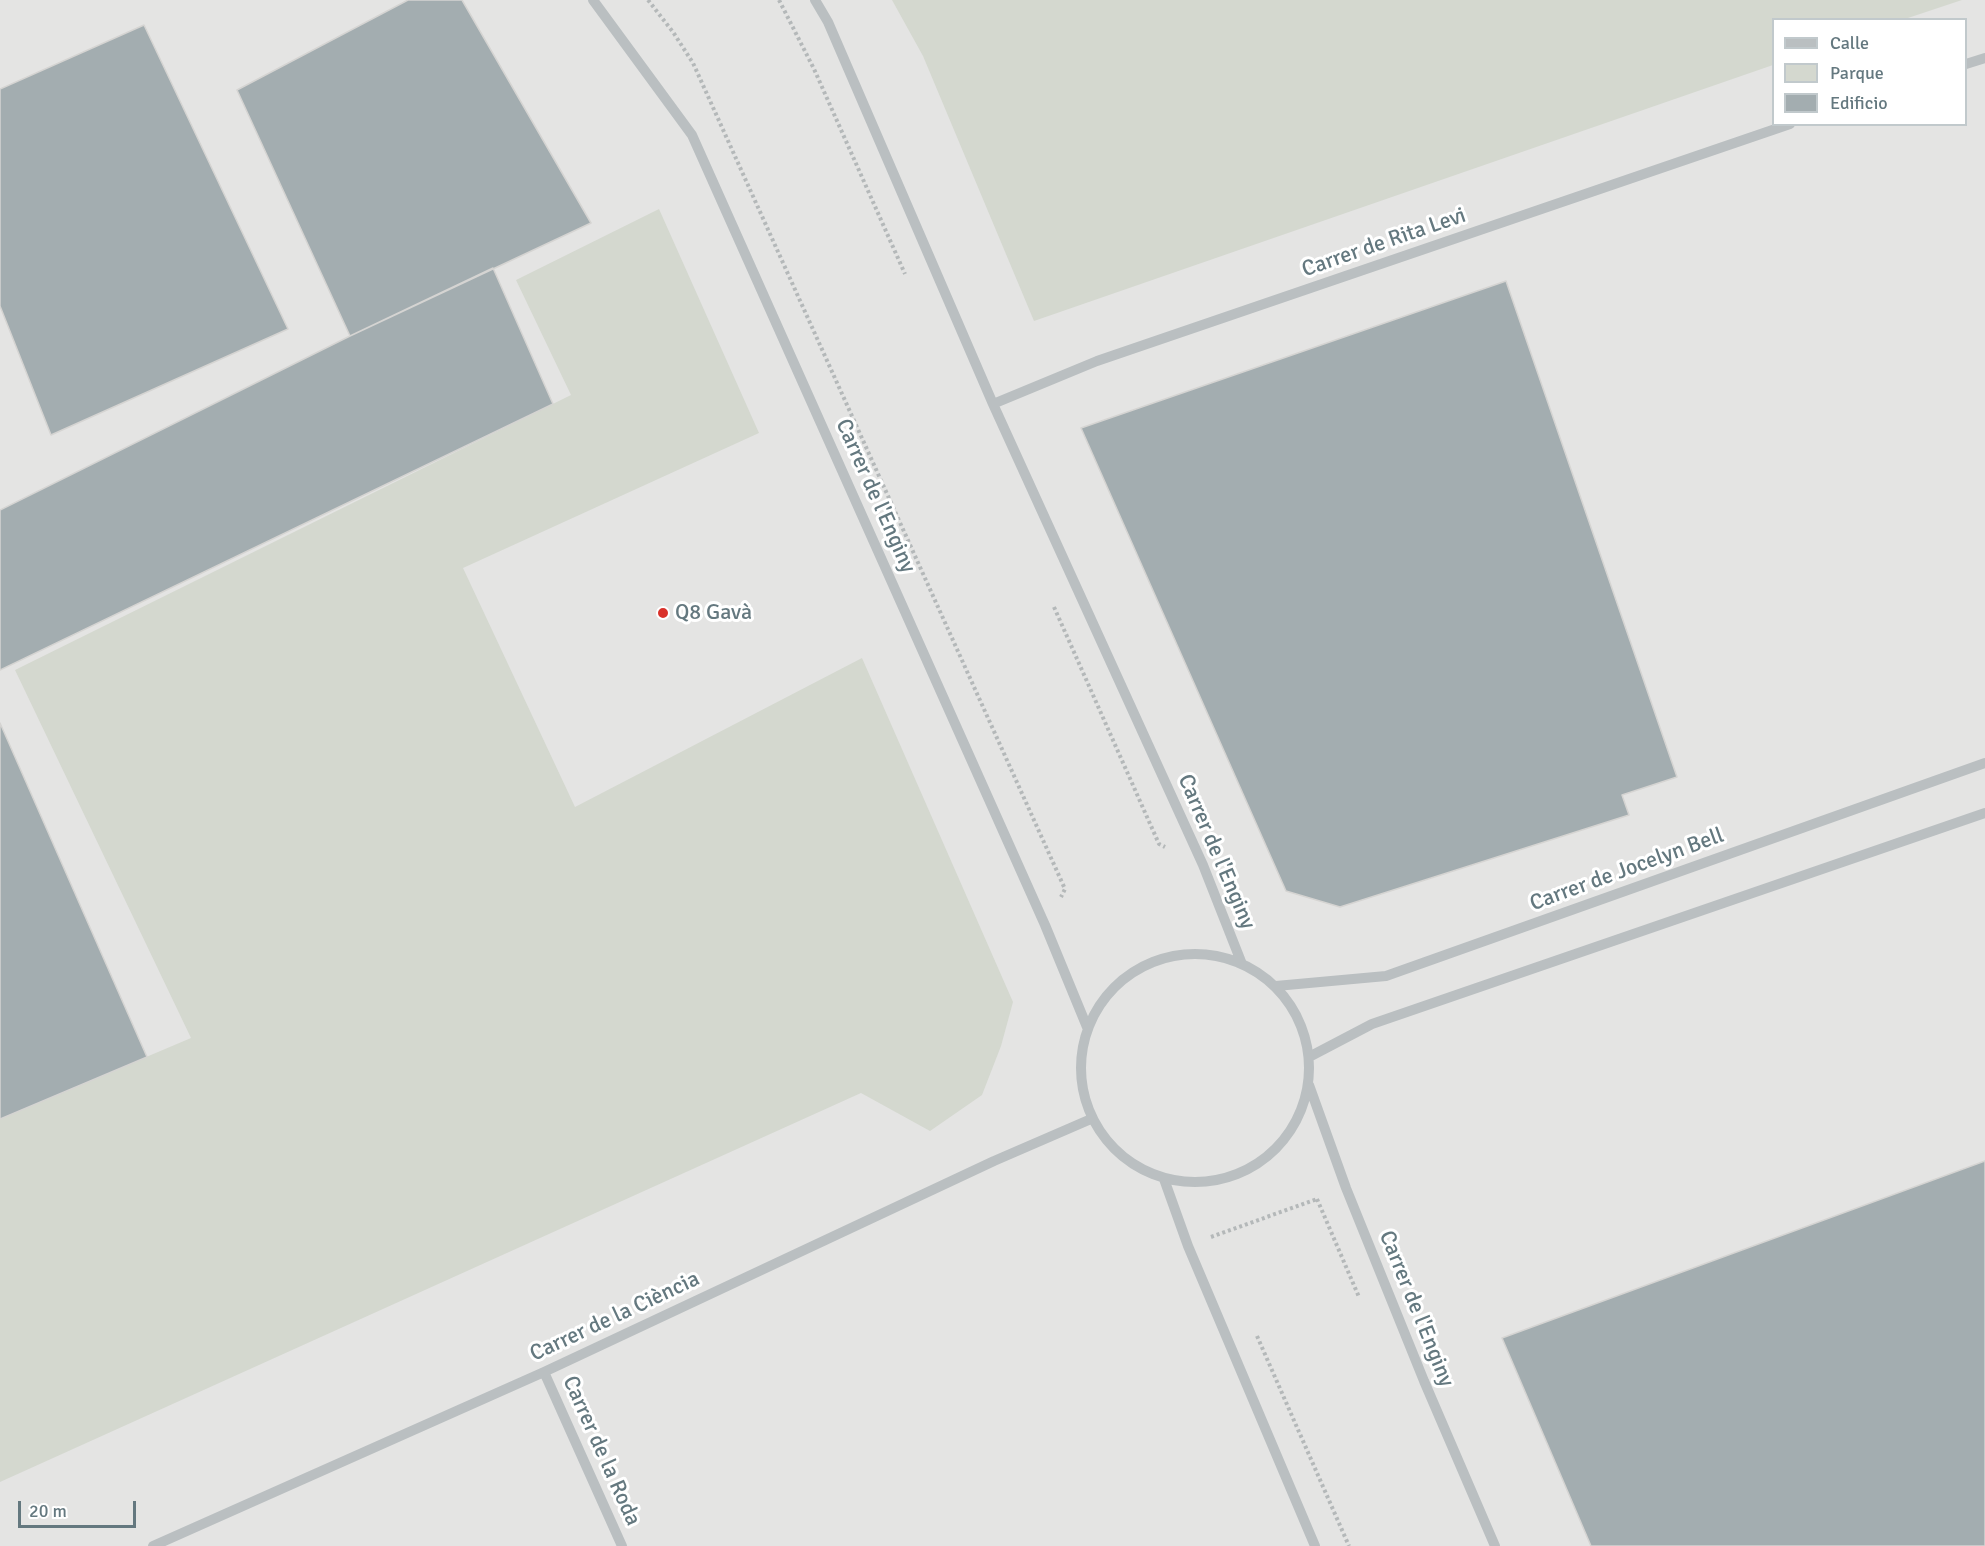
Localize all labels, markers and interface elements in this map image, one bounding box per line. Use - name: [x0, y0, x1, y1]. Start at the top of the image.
- legend: [1772, 18, 1967, 126]
- text: Calle: [1830, 32, 1869, 54]
- text: Parque: [1830, 62, 1884, 84]
- text: Edificio: [1830, 92, 1888, 114]
- street label: Carrer de Rita Levi: [1299, 203, 1469, 283]
- street label: Carrer de l'Enginy: [829, 415, 921, 577]
- place label: Q8 Gavà: [675, 600, 752, 626]
- marker: Q8 Gavà: [656, 606, 670, 620]
- street label: Carrer de l'Enginy: [1171, 771, 1261, 933]
- street label: Carrer de Jocelyn Bell: [1526, 823, 1728, 917]
- street label: Carrer de l'Enginy: [1373, 1227, 1459, 1391]
- street label: Carrer de la Ciència: [526, 1266, 704, 1368]
- street label: Carrer de la Roda: [556, 1372, 646, 1530]
- scale bar: [21, 1489, 140, 1527]
- text: 20 m: [29, 1500, 67, 1522]

